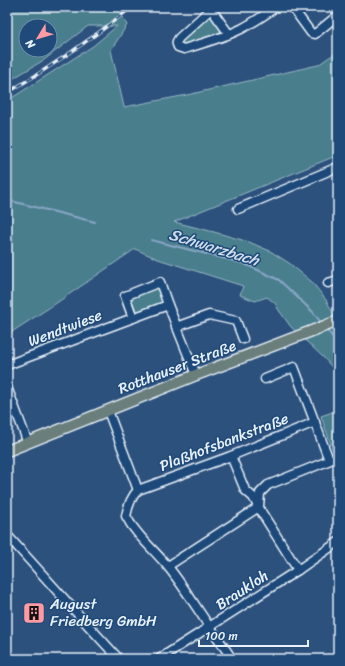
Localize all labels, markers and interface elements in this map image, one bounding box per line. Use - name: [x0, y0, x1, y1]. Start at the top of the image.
- north arrow: [18, 18, 58, 58]
- text: N: [20, 35, 41, 53]
- water label: Schwarzbach: [165, 220, 264, 275]
- street label: Wendtwiese: [24, 302, 106, 354]
- street label: Rotthauser Straße: [114, 333, 240, 401]
- street label: Plaßhofsbankstraße: [156, 405, 293, 479]
- street label: Braukloh: [210, 563, 274, 617]
- place label: August Friedberg GmbH: [49, 591, 157, 634]
- building icon: August Friedberg GmbH: [21, 600, 47, 626]
- scale bar: [199, 622, 308, 648]
- text: 100 m: [205, 625, 238, 647]

